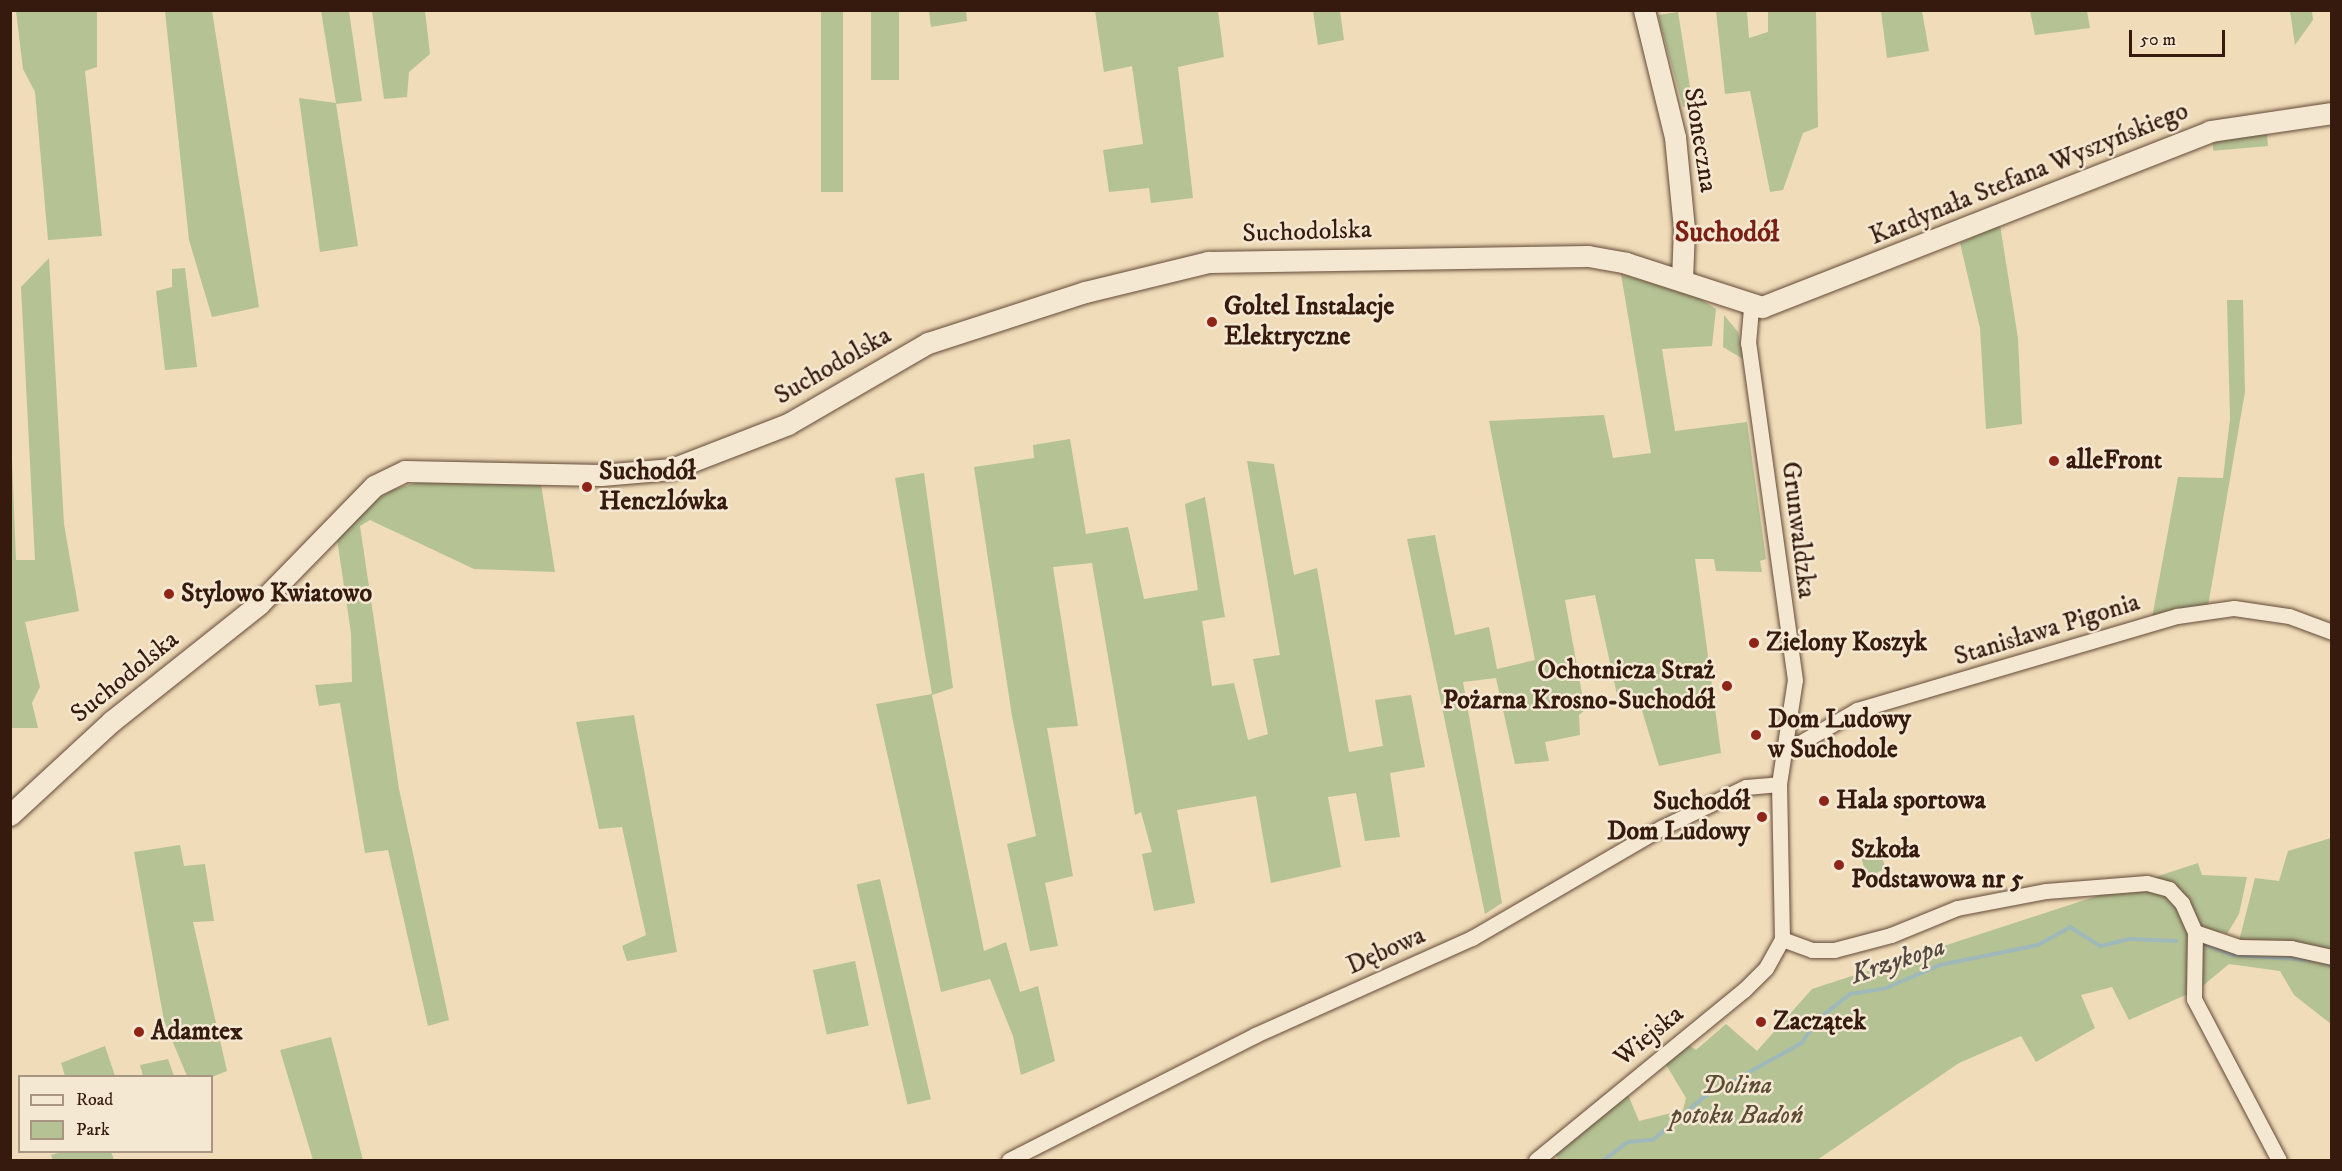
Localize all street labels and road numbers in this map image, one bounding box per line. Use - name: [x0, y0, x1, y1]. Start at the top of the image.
- street label: Słoneczna: [1676, 86, 1724, 194]
- street label: Kardynała Stefana Wyszyńskiego: [1865, 96, 2193, 252]
- street label: Suchodolska: [1242, 214, 1372, 250]
- street label: Suchodolska: [769, 320, 897, 412]
- street label: Grunwaldzka: [1774, 460, 1822, 600]
- street label: Stanisława Pigonia: [1950, 587, 2144, 673]
- street label: Suchodolska: [65, 624, 185, 730]
- street label: Dębowa: [1342, 920, 1430, 982]
- street label: Wiejska: [1608, 999, 1690, 1073]

